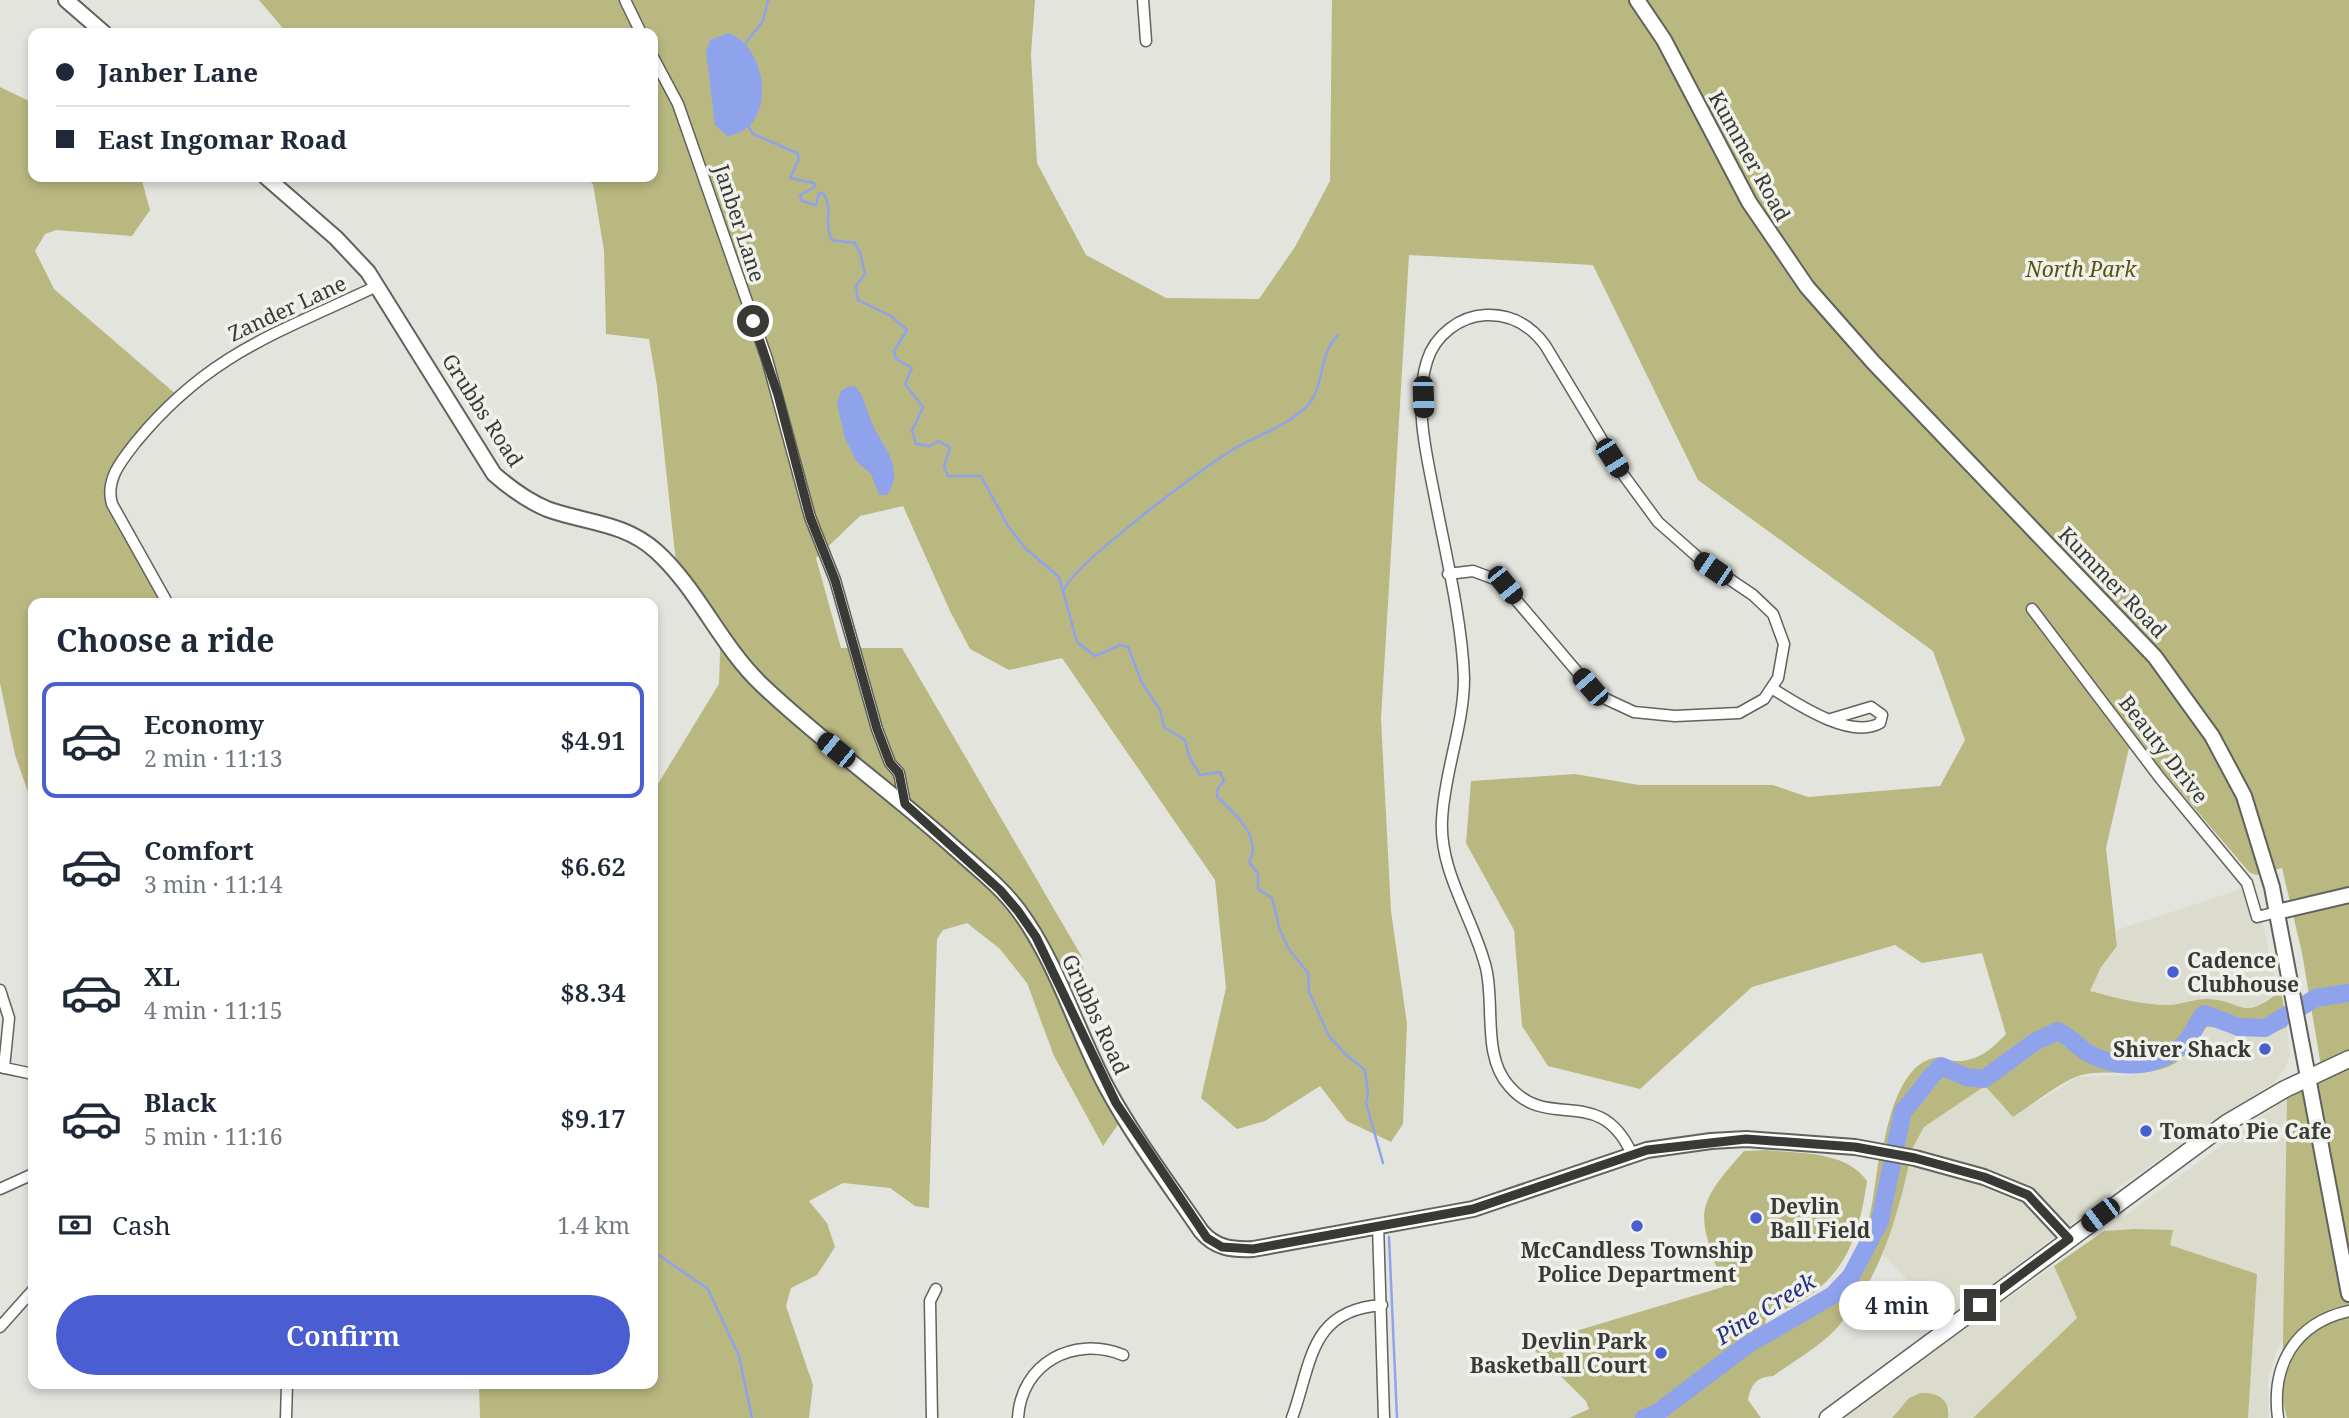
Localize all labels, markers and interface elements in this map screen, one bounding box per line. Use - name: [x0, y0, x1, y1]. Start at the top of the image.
- text: Janber Lane: [98, 54, 258, 90]
- street label: Kummer Road: [1703, 86, 1797, 226]
- text: East Ingomar Road: [98, 121, 347, 157]
- street label: Janber Lane: [708, 160, 772, 285]
- park label: North Park: [2025, 255, 2137, 283]
- street label: Zander Lane: [224, 268, 350, 348]
- route start: [737, 305, 769, 337]
- street label: Grubbs Road: [436, 348, 530, 472]
- car: [1412, 376, 1435, 418]
- car: [1592, 435, 1633, 481]
- street label: Kummer Road: [2053, 520, 2173, 644]
- car: [1690, 549, 1737, 589]
- car: [1484, 562, 1527, 608]
- text: Choose a ride: [56, 618, 275, 661]
- car: [1569, 664, 1612, 710]
- street label: Beauty Drive: [2113, 689, 2215, 809]
- text: Economy: [144, 706, 264, 742]
- icon: car: [60, 709, 123, 772]
- text: $4.91: [560, 722, 626, 758]
- car: [814, 729, 859, 771]
- text: 2 min · 11:13: [144, 742, 282, 774]
- text: Comfort: [144, 832, 254, 868]
- icon: car: [60, 835, 123, 898]
- text: $6.62: [560, 848, 626, 884]
- text: 3 min · 11:14: [144, 868, 282, 900]
- place label: Cadence Clubhouse: [2187, 946, 2299, 998]
- street label: Grubbs Road: [1056, 949, 1136, 1079]
- text: XL: [144, 958, 180, 994]
- icon: car: [60, 961, 123, 1024]
- marker: Cadence Clubhouse: [2165, 964, 2181, 980]
- text: $8.34: [560, 974, 626, 1010]
- text: 4 min · 11:15: [144, 994, 282, 1026]
- place label: Shiver Shack: [2113, 1035, 2252, 1063]
- marker: Shiver Shack: [2257, 1041, 2273, 1057]
- text: Black: [144, 1084, 217, 1120]
- icon: car: [60, 1087, 123, 1150]
- text: $9.17: [560, 1100, 626, 1136]
- place label: Tomato Pie Cafe: [2160, 1117, 2331, 1145]
- text: 5 min · 11:16: [144, 1120, 282, 1152]
- marker: Tomato Pie Cafe: [2138, 1123, 2154, 1139]
- place label: Devlin Ball Field: [1770, 1192, 1871, 1244]
- car: [2077, 1194, 2124, 1236]
- icon: cash: [56, 1206, 94, 1244]
- text: Cash: [112, 1207, 171, 1243]
- text: 1.4 km: [557, 1209, 630, 1241]
- marker: Devlin Ball Field: [1748, 1210, 1764, 1226]
- marker: McCandless Township Police Department: [1629, 1218, 1645, 1234]
- place label: McCandless Township Police Department: [1520, 1236, 1754, 1288]
- water label: Pine Creek: [1708, 1264, 1822, 1352]
- callout: 4 min: [1840, 1280, 1955, 1330]
- text: 4 min: [1865, 1289, 1929, 1321]
- route end: [1964, 1289, 1996, 1321]
- button: Confirm: [56, 1295, 630, 1375]
- place label: Devlin Park Basketball Court: [1470, 1327, 1648, 1379]
- marker: Devlin Park Basketball Court: [1653, 1345, 1669, 1361]

